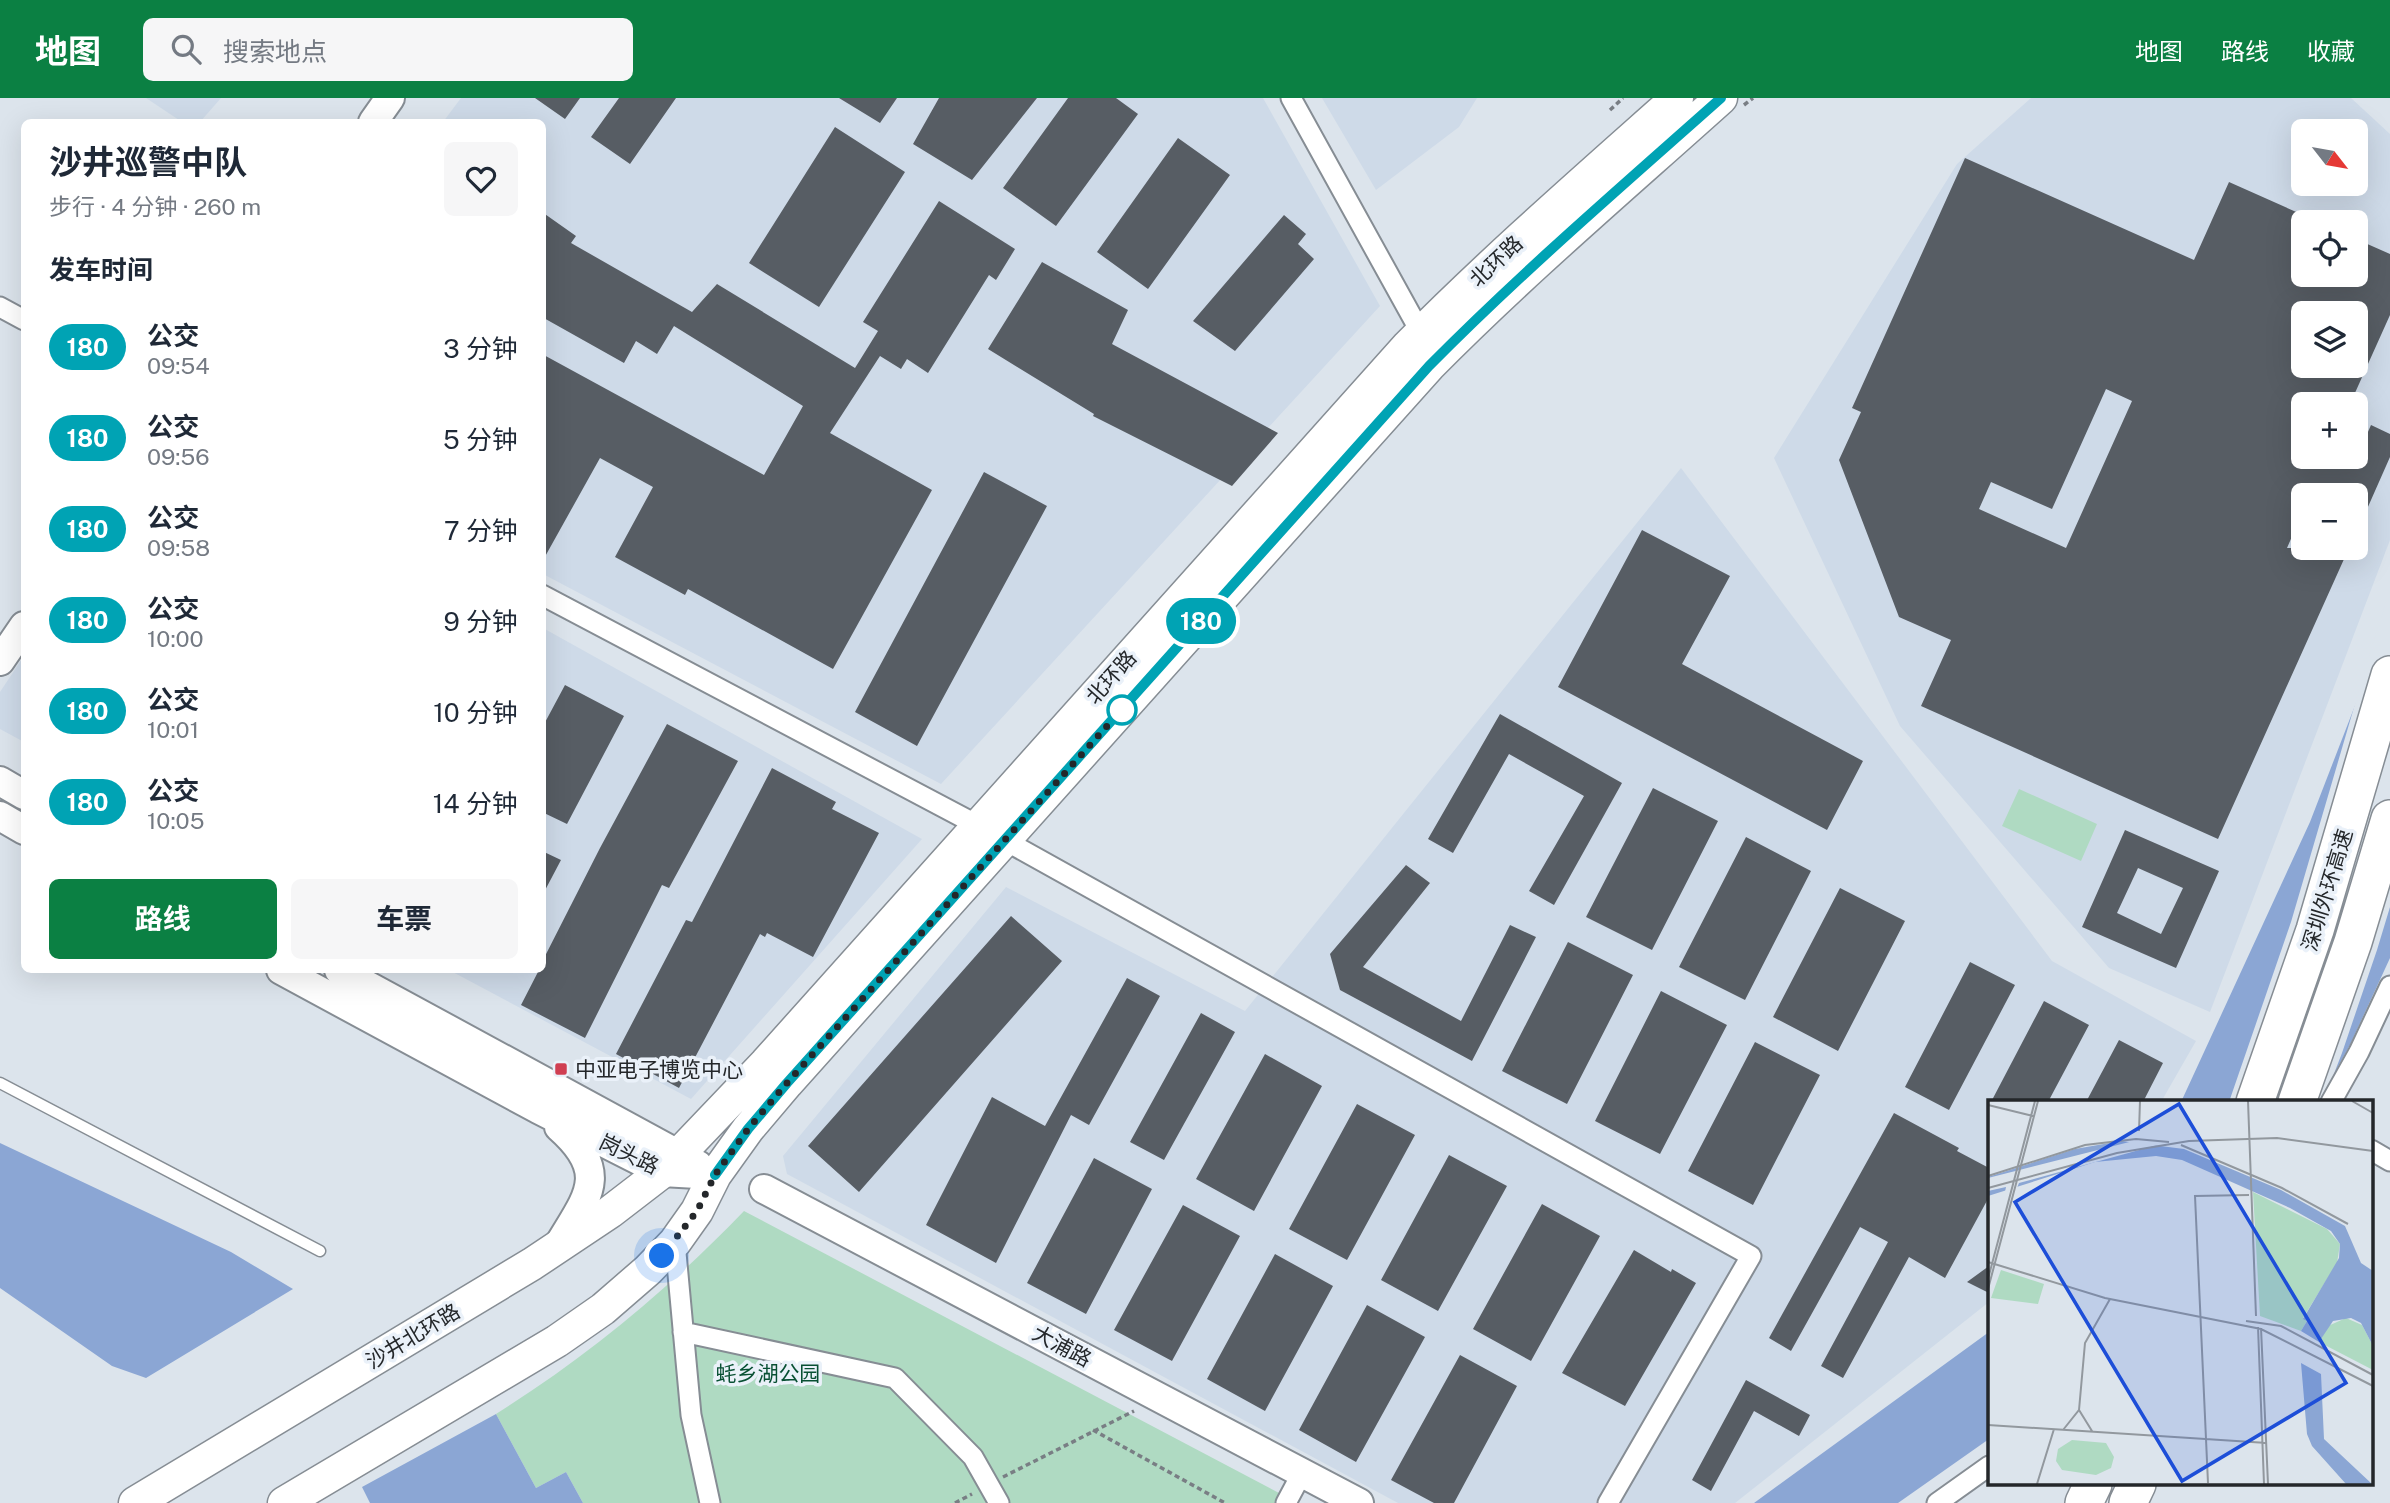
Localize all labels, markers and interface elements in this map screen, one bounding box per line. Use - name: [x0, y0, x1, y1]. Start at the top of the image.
- search box: [143, 18, 633, 81]
- icon: search: [167, 30, 205, 68]
- text: 地图: [35, 32, 101, 70]
- text: 搜索地点: [223, 36, 327, 67]
- text: 地图: [2135, 37, 2183, 65]
- text: 路线: [2221, 37, 2269, 65]
- text: 收藏: [2307, 37, 2355, 65]
- north arrow: [2291, 119, 2368, 196]
- map controls: [2291, 119, 2368, 560]
- button: heart: [444, 142, 518, 216]
- text: 沙井巡警中队: [49, 143, 247, 181]
- text: 步行 · 4 分钟 · 260 m: [49, 193, 261, 220]
- button: locate: [2291, 210, 2368, 287]
- street label: 北环路: [1464, 230, 1528, 292]
- text: 发车时间: [49, 254, 153, 285]
- button: layers: [2291, 301, 2368, 378]
- text: 公交: [147, 320, 199, 351]
- text: 180: [67, 333, 108, 361]
- text: 3 分钟: [443, 333, 518, 364]
- text: 09:54: [147, 352, 210, 379]
- button: +: [2291, 392, 2368, 469]
- text: 公交: [147, 411, 199, 442]
- text: 180: [67, 424, 108, 452]
- text: 5 分钟: [443, 424, 518, 455]
- text: 09:56: [147, 443, 210, 470]
- button: −: [2291, 483, 2368, 560]
- text: 公交: [147, 502, 199, 533]
- text: 180: [67, 515, 108, 543]
- text: 7 分钟: [444, 515, 518, 546]
- text: 09:58: [147, 534, 210, 561]
- text: 公交: [147, 593, 199, 624]
- line badge: 180: [1161, 598, 1241, 644]
- text: 180: [67, 606, 108, 634]
- text: 9 分钟: [443, 606, 518, 637]
- text: 180: [1180, 607, 1222, 635]
- text: 10:00: [147, 625, 204, 652]
- street label: 北环路: [1081, 645, 1141, 709]
- text: 公交: [147, 684, 199, 715]
- unlabelled marker: [1107, 695, 1137, 725]
- text: 180: [67, 697, 108, 725]
- text: 10 分钟: [433, 697, 518, 728]
- text: 10:01: [147, 716, 199, 743]
- text: 公交: [147, 775, 199, 806]
- text: 180: [67, 788, 108, 816]
- text: 14 分钟: [433, 788, 518, 819]
- text: 10:05: [147, 807, 204, 834]
- street label: 深圳外环高速: [2297, 826, 2357, 954]
- button: 路线: [49, 879, 277, 959]
- button: 车票: [291, 879, 518, 959]
- place label: 中亚电子博览中心: [575, 1057, 743, 1082]
- marker: 中亚电子博览中心: [553, 1061, 569, 1077]
- inset map: [1988, 1100, 2372, 1486]
- street label: 岗头路: [595, 1129, 663, 1179]
- your location: [644, 1238, 679, 1273]
- street label: 沙井北环路: [362, 1298, 464, 1374]
- street label: 大浦路: [1028, 1320, 1096, 1372]
- park label: 蚝乡湖公园: [716, 1361, 821, 1386]

